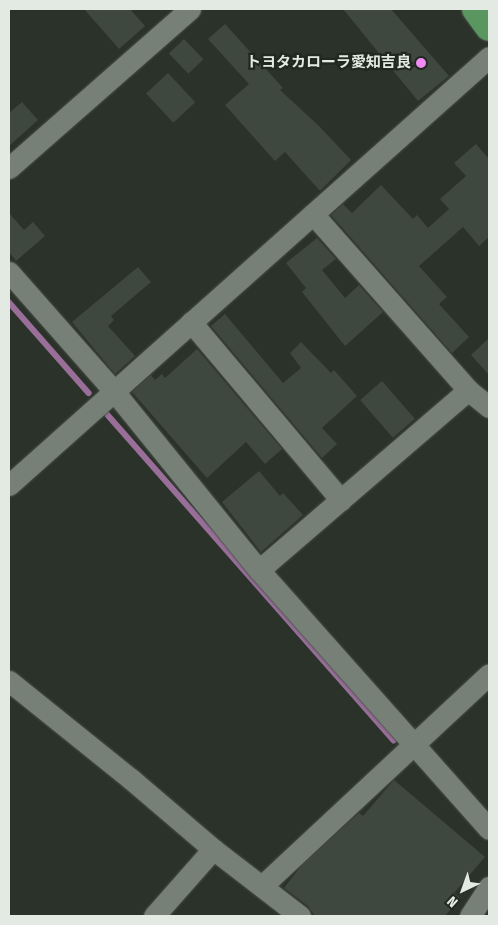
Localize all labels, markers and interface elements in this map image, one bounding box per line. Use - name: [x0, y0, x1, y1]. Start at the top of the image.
- place label: トヨタカローラ愛知吉良: [246, 54, 411, 72]
- marker: トヨタカローラ愛知吉良: [415, 57, 427, 69]
- north arrow: [438, 865, 488, 915]
- text: N: [444, 892, 461, 911]

